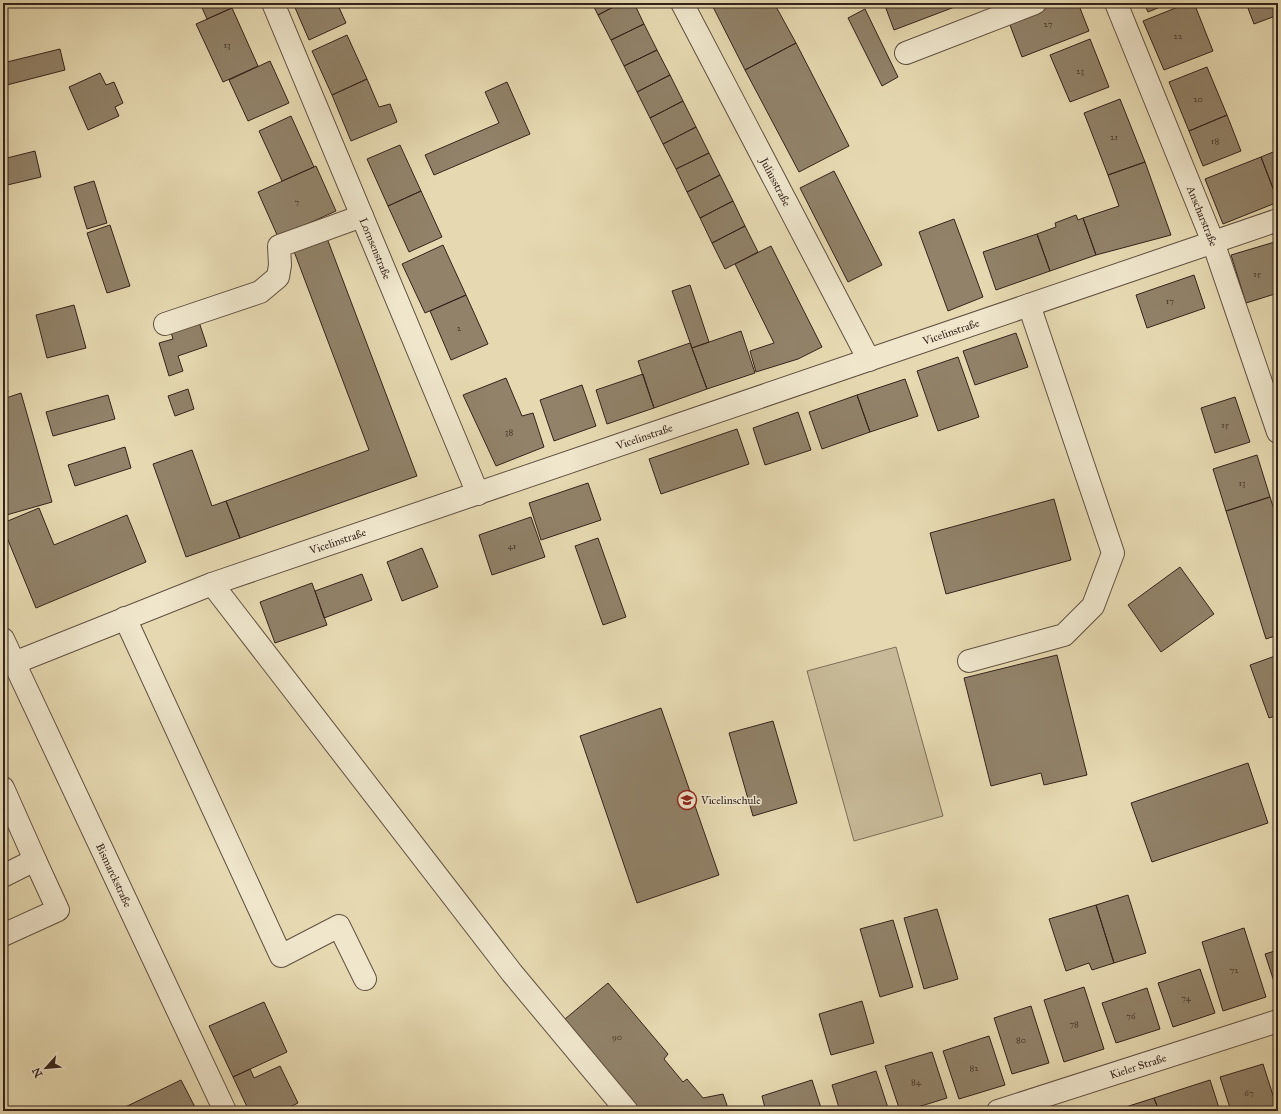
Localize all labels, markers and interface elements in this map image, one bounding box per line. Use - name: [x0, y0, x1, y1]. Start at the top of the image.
- house number: 27: [1044, 18, 1053, 29]
- house number: 22: [1174, 30, 1183, 41]
- house number: 13: [223, 39, 231, 50]
- house number: 23: [1076, 65, 1084, 76]
- house number: 20: [1193, 93, 1203, 104]
- house number: 21: [1110, 131, 1118, 142]
- house number: 18: [1211, 135, 1219, 146]
- street label: Juliusstraße: [756, 155, 794, 209]
- street label: Anscharstraße: [1184, 183, 1220, 248]
- house number: 7: [295, 196, 300, 207]
- street label: Lornsenstraße: [356, 216, 394, 282]
- house number: 15: [1253, 268, 1262, 279]
- house number: 17: [1166, 295, 1174, 306]
- street label: Vicelinstraße: [920, 316, 981, 348]
- house number: 2: [457, 322, 462, 333]
- house number: 15: [1221, 419, 1230, 430]
- street label: Vicelinstraße: [614, 421, 675, 453]
- house number: 38: [505, 426, 513, 437]
- house number: 13: [1238, 477, 1246, 488]
- street label: Vicelinstraße: [307, 526, 368, 558]
- house number: 41: [508, 540, 517, 551]
- school or university icon: Vicelinschule: [676, 789, 698, 811]
- place label: Vicelinschule: [700, 794, 761, 807]
- street label: Bismarckstraße: [93, 841, 134, 910]
- house number: 72: [1229, 964, 1239, 975]
- house number: 74: [1181, 992, 1192, 1003]
- house number: 76: [1126, 1010, 1136, 1021]
- house number: 78: [1069, 1018, 1079, 1029]
- house number: 90: [612, 1031, 622, 1042]
- house number: 80: [1016, 1034, 1026, 1045]
- north arrow: [26, 1048, 66, 1088]
- street label: Kieler Straße: [1108, 1051, 1168, 1082]
- house number: 82: [969, 1062, 979, 1073]
- text: N: [29, 1065, 45, 1079]
- house number: 84: [911, 1076, 922, 1087]
- house number: 67: [1244, 1087, 1254, 1098]

